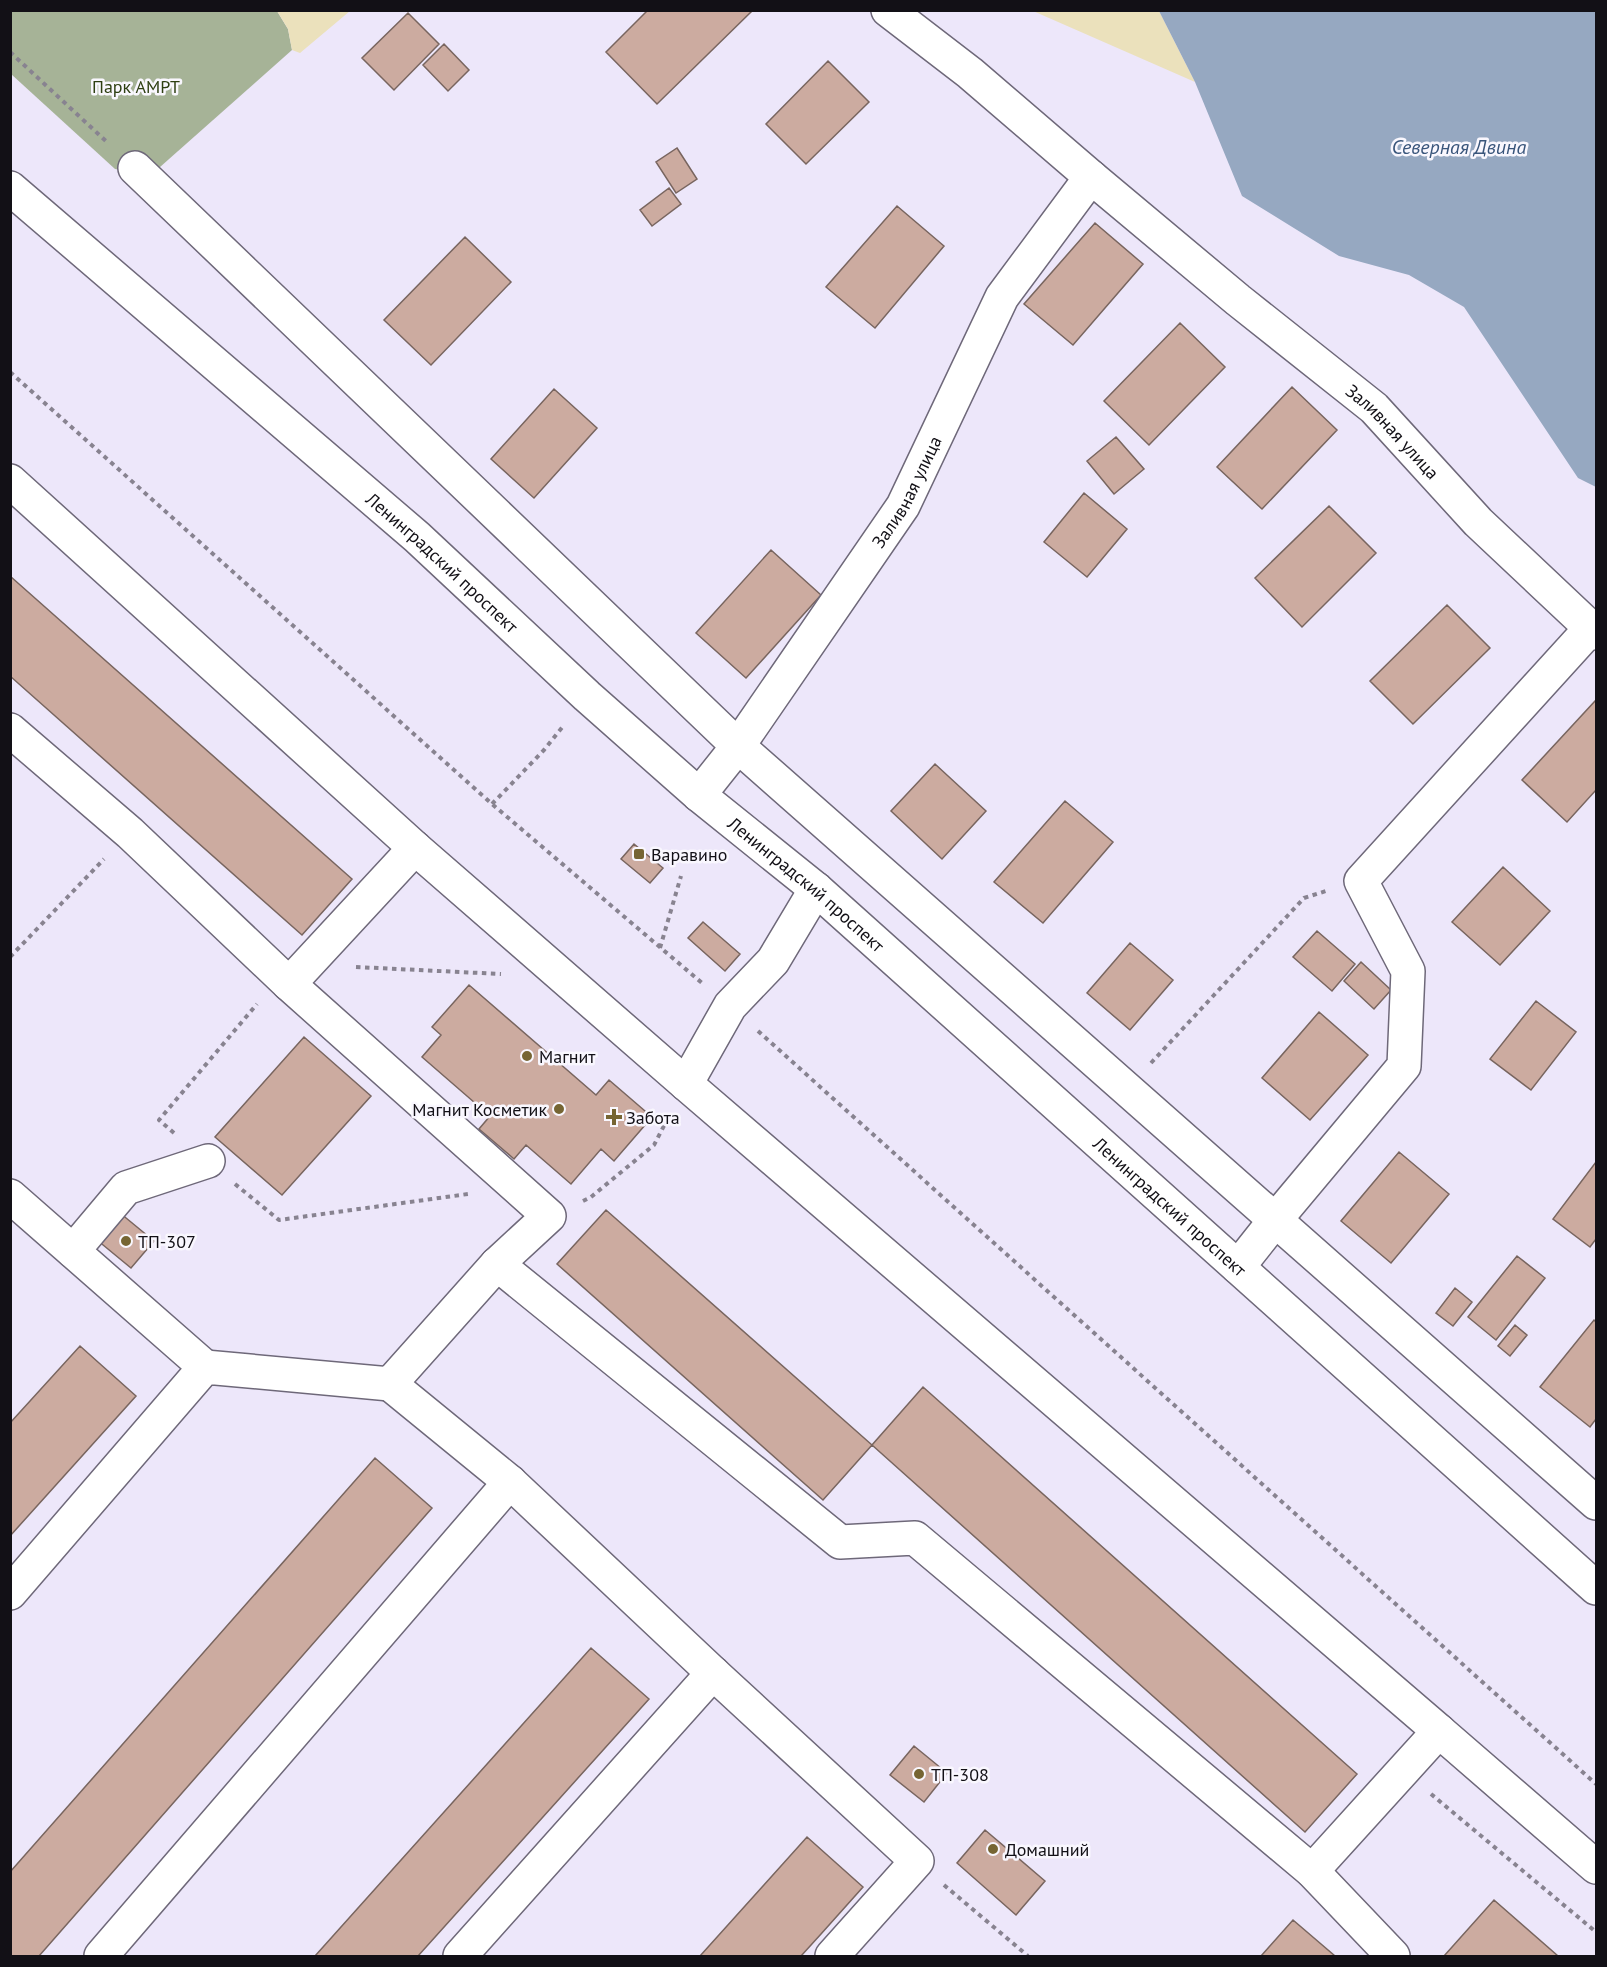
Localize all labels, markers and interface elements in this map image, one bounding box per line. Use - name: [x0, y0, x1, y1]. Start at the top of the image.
- park label: Парк АМРТ: [92, 75, 180, 98]
- water label: Северная Двина: [1392, 134, 1526, 160]
- street label: Заливная улица: [1341, 379, 1444, 484]
- street label: Заливная улица: [866, 432, 946, 552]
- street label: Ленинградский проспект: [361, 487, 524, 638]
- street label: Ленинградский проспект: [723, 811, 890, 957]
- place label: Варавино: [651, 843, 727, 866]
- marker: Варавино: [632, 847, 646, 861]
- place label: Магнит: [539, 1045, 596, 1068]
- marker: Магнит: [520, 1049, 534, 1063]
- place label: Магнит Косметик: [412, 1098, 547, 1121]
- marker: Магнит Косметик: [552, 1102, 566, 1116]
- place label: Забота: [626, 1106, 680, 1129]
- marker: Забота: [607, 1110, 621, 1124]
- street label: Ленинградский проспект: [1088, 1131, 1252, 1281]
- place label: ТП-307: [138, 1230, 196, 1253]
- marker: ТП-307: [119, 1234, 133, 1248]
- place label: ТП-308: [931, 1763, 989, 1786]
- marker: ТП-308: [912, 1767, 926, 1781]
- place label: Домашний: [1005, 1838, 1089, 1861]
- marker: Домашний: [986, 1842, 1000, 1856]

